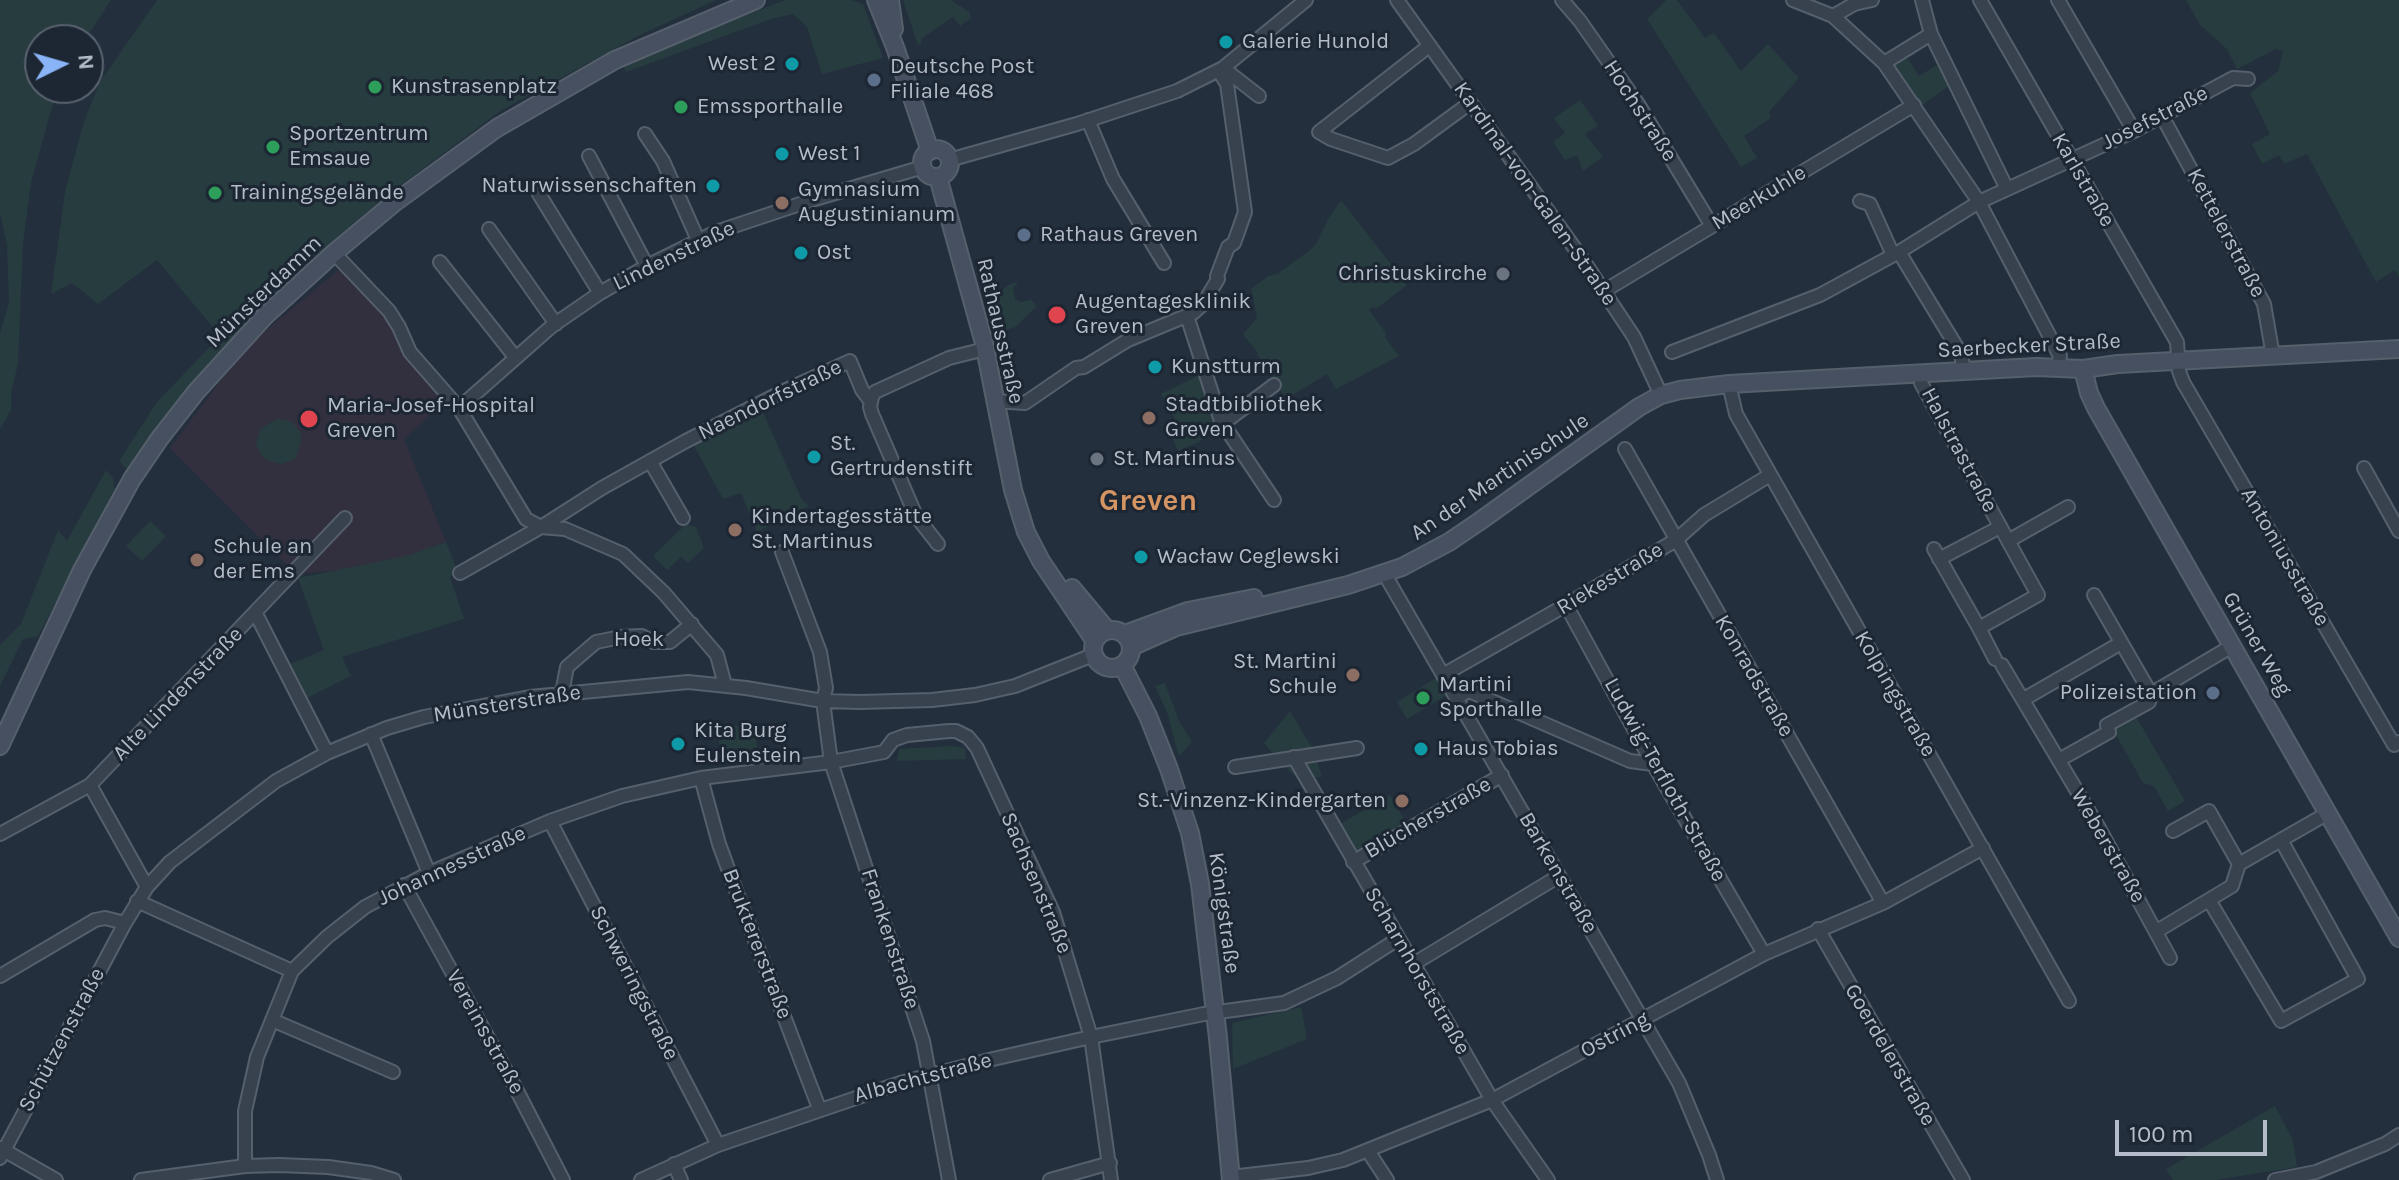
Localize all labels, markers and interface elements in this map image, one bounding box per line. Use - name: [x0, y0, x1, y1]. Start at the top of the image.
- north arrow: [24, 24, 104, 104]
- place label: Galerie Hunold: [1242, 29, 1389, 55]
- marker: Galerie Hunold: [1217, 33, 1235, 51]
- place label: West 2: [708, 51, 776, 77]
- text: N: [72, 53, 100, 71]
- place label: Deutsche Post Filiale 468: [890, 54, 1034, 106]
- marker: West 2: [783, 55, 801, 73]
- street label: Hochstraße: [1597, 55, 1683, 167]
- marker: Deutsche Post Filiale 468: [865, 71, 883, 89]
- place label: Kunstrasenplatz: [391, 74, 557, 100]
- street label: Kardinal-von-Galen-Straße: [1448, 77, 1622, 311]
- marker: Kunstrasenplatz: [366, 78, 384, 96]
- street label: Josefstraße: [2098, 80, 2212, 156]
- place label: Emssporthalle: [697, 94, 843, 120]
- marker: Emssporthalle: [672, 98, 690, 116]
- place label: Sportzentrum Emsaue: [289, 121, 429, 172]
- street label: Karlstraße: [2045, 128, 2121, 232]
- marker: Sportzentrum Emsaue: [264, 138, 282, 156]
- place label: West 1: [798, 141, 861, 167]
- marker: West 1: [773, 145, 791, 163]
- street label: Meerkuhle: [1707, 159, 1811, 237]
- street label: Kettelerstraße: [2181, 164, 2271, 302]
- place label: Naturwissenschaften: [481, 173, 697, 199]
- marker: Naturwissenschaften: [704, 177, 722, 195]
- place label: Gymnasium Augustinianum: [798, 177, 955, 228]
- place label: Trainingsgelände: [231, 180, 404, 206]
- marker: Trainingsgelände: [206, 184, 224, 202]
- marker: Gymnasium Augustinianum: [773, 194, 791, 212]
- street label: Lindenstraße: [609, 215, 739, 297]
- place label: Rathaus Greven: [1040, 222, 1198, 248]
- marker: Rathaus Greven: [1015, 226, 1033, 244]
- street label: Münsterdamm: [201, 230, 327, 354]
- place label: Ost: [817, 240, 851, 266]
- marker: Ost: [792, 244, 810, 262]
- street label: Rathausstraße: [970, 256, 1030, 406]
- place label: Christuskirche: [1338, 261, 1487, 287]
- marker: Christuskirche: [1494, 265, 1512, 283]
- place label: Augentagesklinik Greven: [1075, 289, 1251, 340]
- marker: Augentagesklinik Greven: [1046, 304, 1068, 326]
- street label: Saerbecker Straße: [1937, 328, 2121, 364]
- street label: Naendorfstraße: [694, 354, 846, 446]
- place label: Kunstturm: [1171, 354, 1281, 380]
- marker: Kunstturm: [1146, 358, 1164, 376]
- street label: Halstrastraße: [1915, 383, 2003, 517]
- place label: Stadtbibliothek Greven: [1165, 392, 1323, 444]
- place label: Maria-Josef-Hospital Greven: [327, 393, 535, 444]
- marker: Maria-Josef-Hospital Greven: [298, 408, 320, 430]
- street label: An der Martinischule: [1406, 408, 1594, 546]
- marker: Stadtbibliothek Greven: [1140, 409, 1158, 427]
- place label: St. Gertrudenstift: [830, 431, 973, 482]
- place label: St. Martinus: [1113, 446, 1235, 472]
- marker: St. Gertrudenstift: [805, 448, 823, 466]
- marker: St. Martinus: [1088, 450, 1106, 468]
- district label: Greven: [1099, 483, 1197, 519]
- street label: Antoniusstraße: [2235, 483, 2335, 631]
- place label: Kindertagesstätte St. Martinus: [751, 504, 932, 556]
- marker: Kindertagesstätte St. Martinus: [726, 521, 744, 539]
- place label: Schule an der Ems: [213, 534, 312, 586]
- street label: Riekestraße: [1552, 537, 1668, 621]
- place label: Wacław Ceglewski: [1157, 544, 1340, 570]
- marker: Wacław Ceglewski: [1132, 548, 1150, 566]
- marker: Schule an der Ems: [188, 551, 206, 569]
- street label: Grüner Weg: [2217, 587, 2297, 701]
- street label: Konradstraße: [1708, 610, 1800, 742]
- street label: Alte Lindenstraße: [107, 622, 249, 766]
- street label: Kolpingstraße: [1848, 626, 1942, 762]
- street label: Hoek: [614, 627, 664, 653]
- place label: St. Martini Schule: [1233, 649, 1337, 700]
- marker: St. Martini Schule: [1344, 666, 1362, 684]
- place label: Martini Sporthalle: [1439, 672, 1542, 724]
- street label: Ludwig-Terfloth-Straße: [1598, 673, 1732, 887]
- street label: Münsterstraße: [431, 679, 583, 729]
- place label: Polizeistation: [2060, 680, 2197, 706]
- marker: Polizeistation: [2204, 684, 2222, 702]
- marker: Martini Sporthalle: [1414, 689, 1432, 707]
- place label: Kita Burg Eulenstein: [694, 718, 801, 770]
- marker: Kita Burg Eulenstein: [669, 735, 687, 753]
- place label: Haus Tobias: [1437, 736, 1558, 762]
- marker: Haus Tobias: [1412, 740, 1430, 758]
- street label: Blücherstraße: [1360, 771, 1496, 865]
- street label: Weberstraße: [2065, 784, 2151, 908]
- place label: St.-Vinzenz-Kindergarten: [1137, 788, 1386, 814]
- marker: St.-Vinzenz-Kindergarten: [1393, 792, 1411, 810]
- street label: Sachsenstraße: [994, 808, 1078, 958]
- street label: Barkenstraße: [1513, 808, 1603, 938]
- street label: Johannesstraße: [374, 820, 530, 912]
- street label: Königstraße: [1202, 851, 1246, 975]
- street label: Bruktererstraße: [716, 865, 798, 1023]
- street label: Frankenstraße: [855, 865, 925, 1013]
- street label: Scharnhorststraße: [1358, 883, 1476, 1059]
- street label: Schweringstraße: [584, 901, 684, 1065]
- street label: Schützenstraße: [13, 964, 111, 1116]
- street label: Vereinsstraße: [440, 965, 530, 1099]
- street label: Goerdelerstraße: [1839, 979, 1941, 1131]
- street label: Ostring: [1576, 1006, 1654, 1064]
- street label: Albachtstraße: [851, 1047, 995, 1109]
- scale bar: [2119, 1104, 2271, 1154]
- text: 100 m: [2129, 1120, 2194, 1148]

